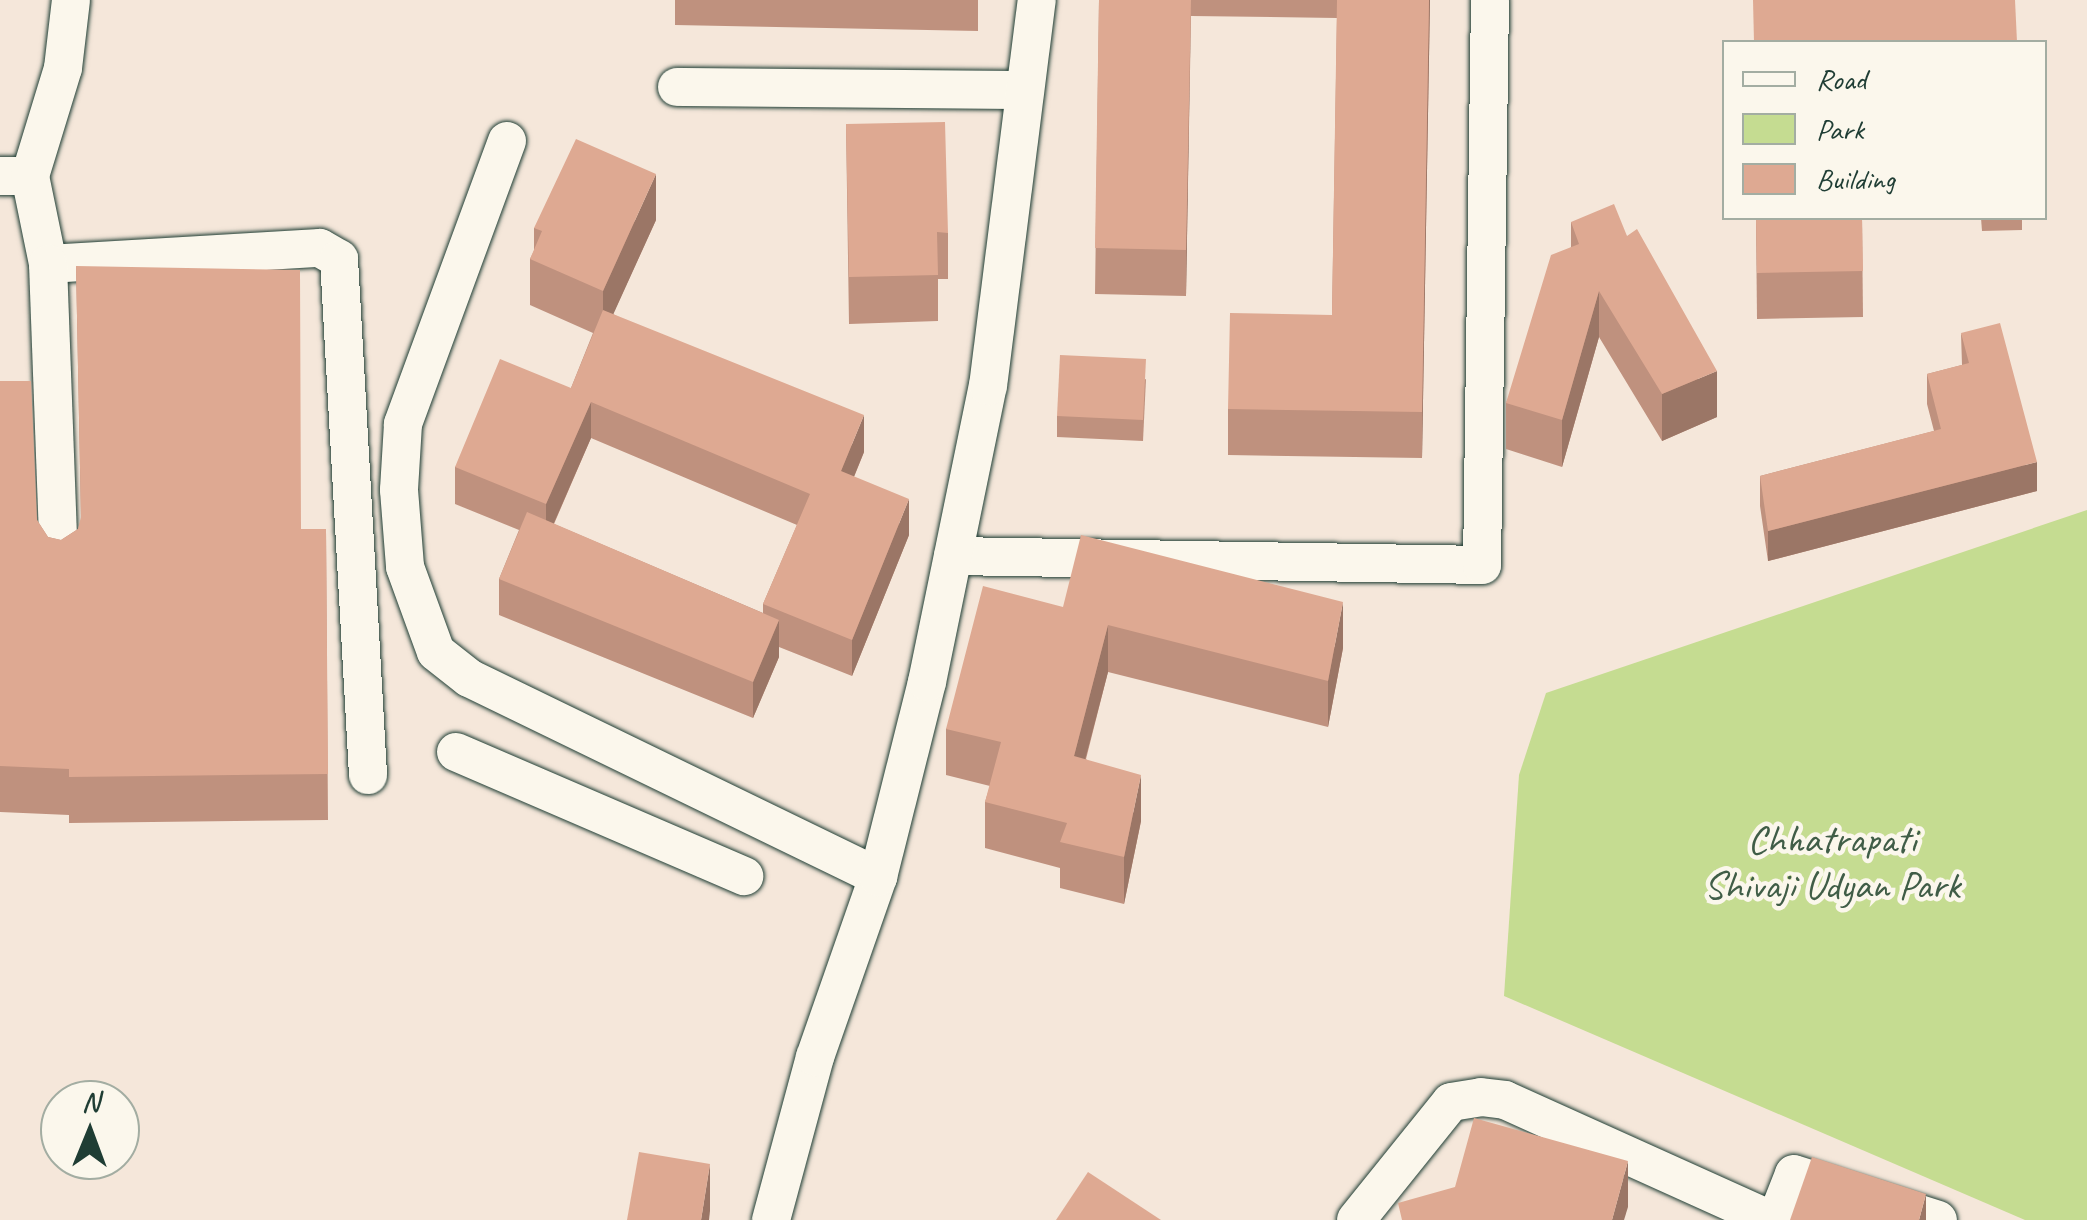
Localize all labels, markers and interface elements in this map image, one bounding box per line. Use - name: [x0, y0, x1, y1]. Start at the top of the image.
- legend: [1722, 40, 2047, 220]
- text: Road: [1816, 60, 1866, 98]
- text: Park: [1816, 110, 1864, 148]
- text: Building: [1816, 160, 1895, 198]
- park label: Chhatrapati Shivaji Udyan Park: [1703, 815, 1961, 909]
- north arrow: [40, 1080, 140, 1180]
- text: N: [82, 1084, 99, 1119]

